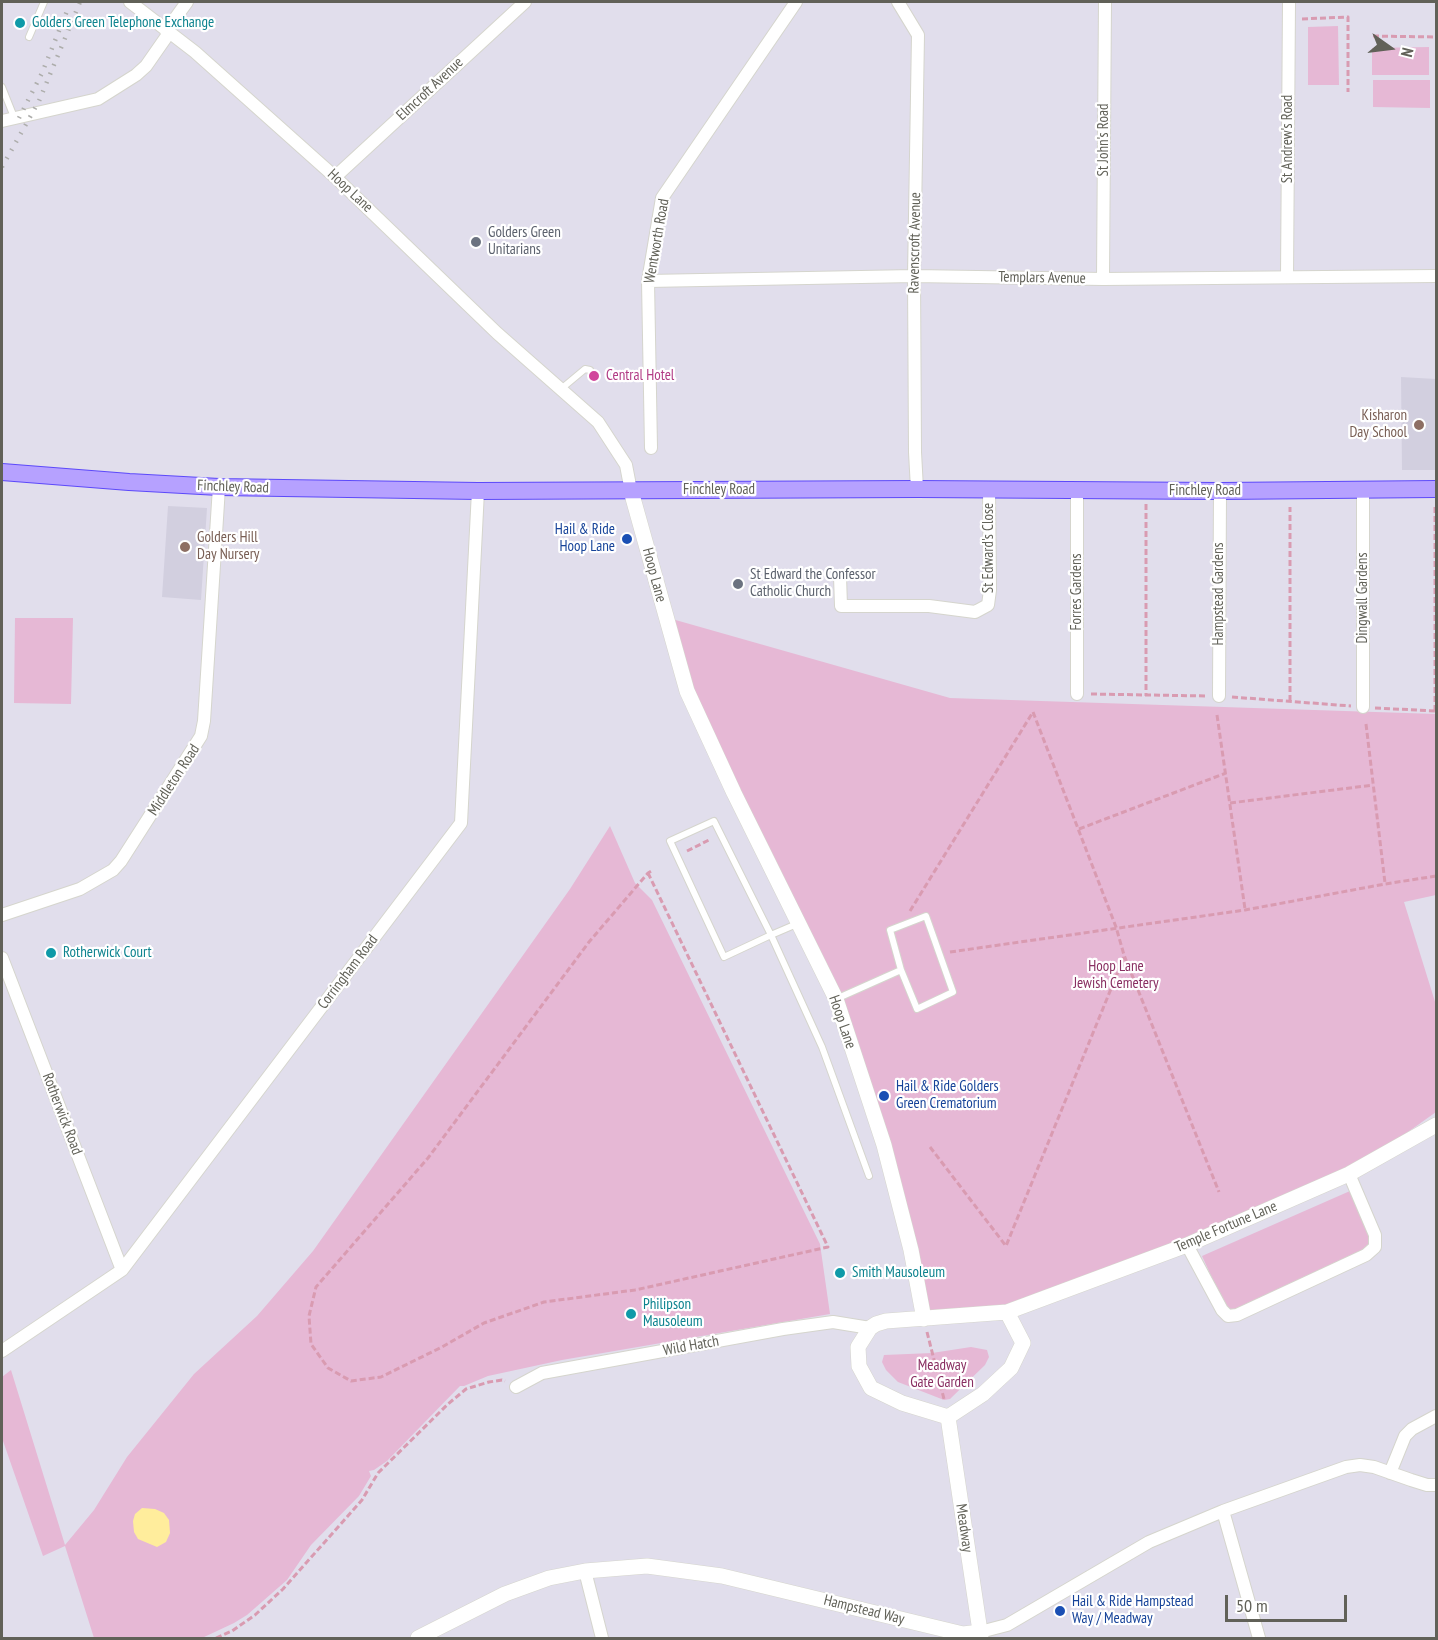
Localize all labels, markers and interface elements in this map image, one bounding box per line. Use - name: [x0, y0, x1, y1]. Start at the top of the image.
- place label: Golders Green Telephone Exchange: [32, 14, 214, 32]
- marker: Golders Green Telephone Exchange: [13, 16, 27, 30]
- north arrow: [1360, 18, 1420, 78]
- text: N: [1397, 46, 1418, 59]
- street label: Elmcroft Avenue: [393, 54, 467, 124]
- street label: St Andrew's Road: [1279, 95, 1297, 183]
- street label: St John's Road: [1095, 104, 1113, 176]
- street label: Hoop Lane: [324, 165, 376, 217]
- street label: Ravenscroft Avenue: [905, 192, 925, 294]
- street label: Wentworth Road: [641, 197, 673, 285]
- place label: Golders Green Unitarians: [488, 224, 561, 259]
- marker: Golders Green Unitarians: [469, 235, 483, 249]
- street label: Templars Avenue: [998, 268, 1086, 288]
- place label: Central Hotel: [606, 367, 674, 385]
- marker: Central Hotel: [587, 369, 601, 383]
- place label: Kisharon Day School: [1349, 407, 1407, 442]
- marker: Kisharon Day School: [1412, 418, 1426, 432]
- street label: Finchley Road: [197, 477, 269, 497]
- street label: Finchley Road: [683, 481, 755, 499]
- street label: Finchley Road: [1169, 482, 1241, 500]
- street label: St Edward's Close: [980, 503, 998, 593]
- place label: Hail & Ride Hoop Lane: [555, 521, 615, 556]
- place label: Golders Hill Day Nursery: [197, 529, 259, 564]
- marker: Hail & Ride Hoop Lane: [620, 532, 634, 546]
- marker: Golders Hill Day Nursery: [178, 540, 192, 554]
- street label: Hampstead Gardens: [1210, 542, 1228, 646]
- street label: Hoop Lane: [638, 546, 670, 604]
- street label: Dingwall Gardens: [1354, 552, 1372, 644]
- street label: Forres Gardens: [1068, 553, 1086, 631]
- place label: St Edward the Confessor Catholic Church: [750, 566, 876, 601]
- marker: St Edward the Confessor Catholic Church: [731, 577, 745, 591]
- street label: Middleton Road: [144, 741, 204, 819]
- street label: Corringham Road: [314, 931, 382, 1013]
- place label: Rotherwick Court: [63, 944, 152, 962]
- marker: Rotherwick Court: [44, 946, 58, 960]
- park label: Hoop Lane Jewish Cemetery: [1073, 958, 1159, 993]
- street label: Hoop Lane: [824, 993, 860, 1051]
- street label: Rotherwick Road: [38, 1071, 86, 1157]
- place label: Hail & Ride Golders Green Crematorium: [896, 1078, 999, 1113]
- marker: Hail & Ride Golders Green Crematorium: [877, 1089, 891, 1103]
- street label: Temple Fortune Lane: [1172, 1197, 1280, 1257]
- place label: Smith Mausoleum: [852, 1264, 945, 1282]
- marker: Smith Mausoleum: [833, 1266, 847, 1280]
- place label: Philipson Mausoleum: [643, 1296, 703, 1331]
- marker: Philipson Mausoleum: [624, 1307, 638, 1321]
- street label: Wild Hatch: [662, 1332, 720, 1360]
- park label: Meadway Gate Garden: [910, 1357, 974, 1392]
- street label: Meadway: [952, 1503, 976, 1553]
- scale bar: [1228, 1583, 1350, 1621]
- street label: Hampstead Way: [822, 1591, 906, 1629]
- place label: Hail & Ride Hampstead Way / Meadway: [1072, 1593, 1193, 1628]
- text: 50 m: [1236, 1594, 1268, 1617]
- marker: Hail & Ride Hampstead Way / Meadway: [1053, 1604, 1067, 1618]

